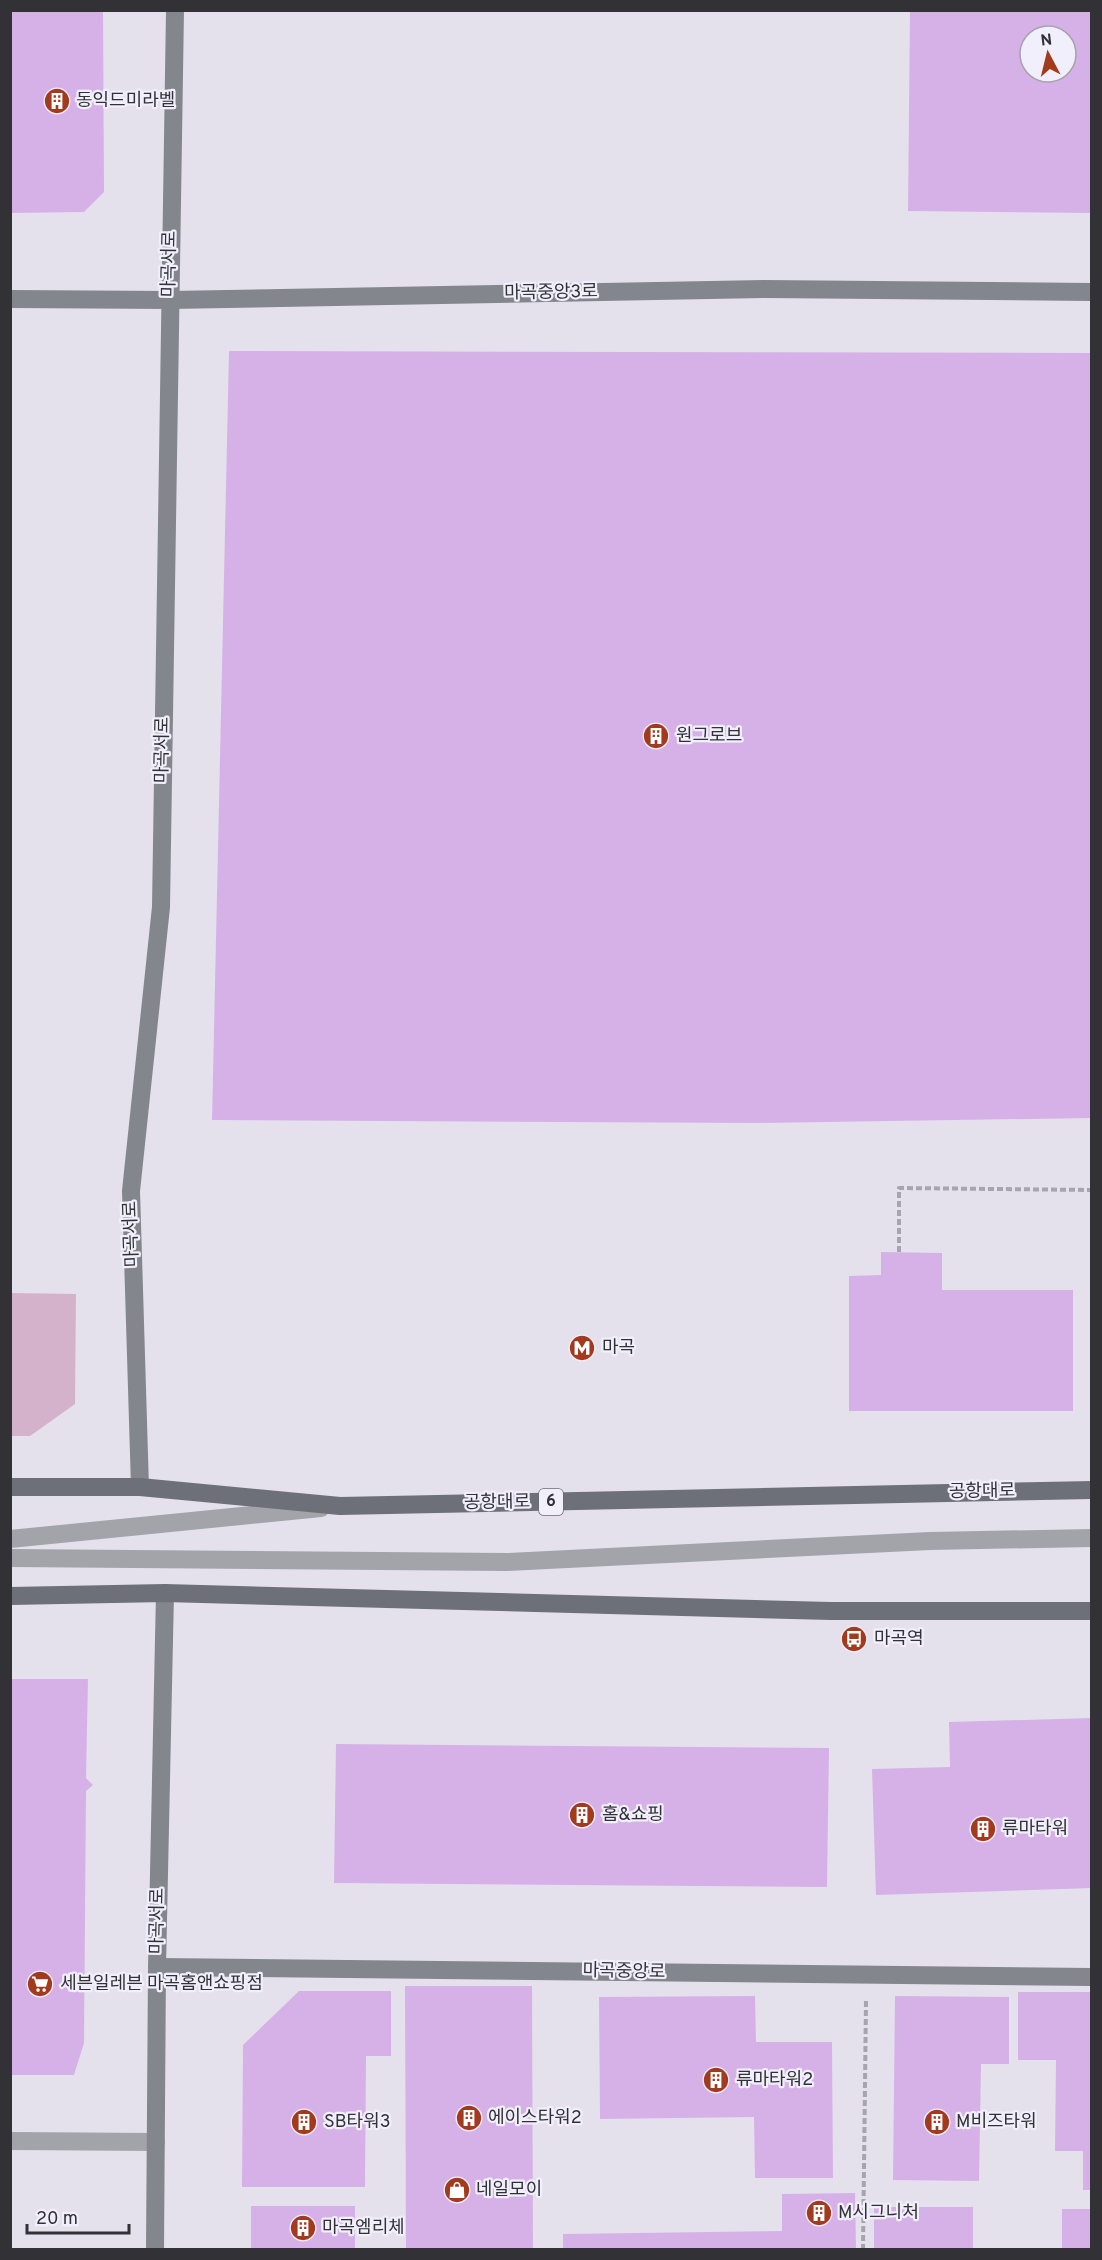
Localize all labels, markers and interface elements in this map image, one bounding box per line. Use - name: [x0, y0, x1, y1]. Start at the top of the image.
- north arrow: [1018, 24, 1078, 84]
- text: N: [1039, 30, 1053, 52]
- building icon: 동익드미라벨: [42, 86, 72, 116]
- place label: 동익드미라벨: [76, 90, 175, 113]
- street label: 마곡서로: [158, 231, 182, 297]
- street label: 마곡중앙3로: [504, 281, 598, 305]
- street label: 마곡서로: [151, 717, 175, 783]
- building icon: 원그로브: [641, 721, 671, 751]
- place label: 원그로브: [676, 725, 742, 748]
- street label: 마곡서로: [119, 1200, 145, 1268]
- metro station icon: 마곡: [567, 1333, 597, 1363]
- place label: 마곡: [602, 1337, 635, 1360]
- street label: 공항대로: [949, 1480, 1015, 1504]
- road number: 6: [539, 1489, 563, 1515]
- street label: 공항대로: [464, 1491, 530, 1515]
- bus stop icon: 마곡역: [839, 1624, 869, 1654]
- place label: 마곡역: [874, 1628, 924, 1651]
- building icon: 홈&쇼핑: [567, 1800, 597, 1830]
- place label: 홈&쇼핑: [602, 1804, 664, 1827]
- building icon: 류마타워: [968, 1814, 998, 1844]
- place label: 류마타워: [1002, 1818, 1068, 1841]
- street label: 마곡서로: [146, 1888, 170, 1954]
- street label: 마곡중앙로: [582, 1960, 666, 1984]
- supermarket icon: 세븐일레븐 마곡홈앤쇼핑점: [25, 1969, 55, 1999]
- place label: 세븐일레븐 마곡홈앤쇼핑점: [60, 1973, 263, 1996]
- building icon: 류마타워2: [701, 2065, 731, 2095]
- place label: 류마타워2: [736, 2069, 813, 2092]
- building icon: 에이스타워2: [454, 2103, 484, 2133]
- building icon: SB타워3: [289, 2107, 319, 2137]
- place label: 에이스타워2: [488, 2107, 582, 2130]
- building icon: M비즈타워: [922, 2107, 952, 2137]
- place label: SB타워3: [324, 2111, 391, 2134]
- place label: M비즈타워: [956, 2111, 1037, 2134]
- shop icon: 네일모이: [442, 2175, 472, 2205]
- place label: 네일모이: [476, 2179, 542, 2202]
- scale bar: [27, 2197, 129, 2235]
- building icon: M시그니처: [804, 2198, 834, 2228]
- place label: M시그니처: [838, 2202, 919, 2225]
- text: 20 m: [36, 2208, 78, 2231]
- building icon: 마곡엠리체: [288, 2213, 318, 2243]
- place label: 마곡엠리체: [322, 2217, 405, 2240]

